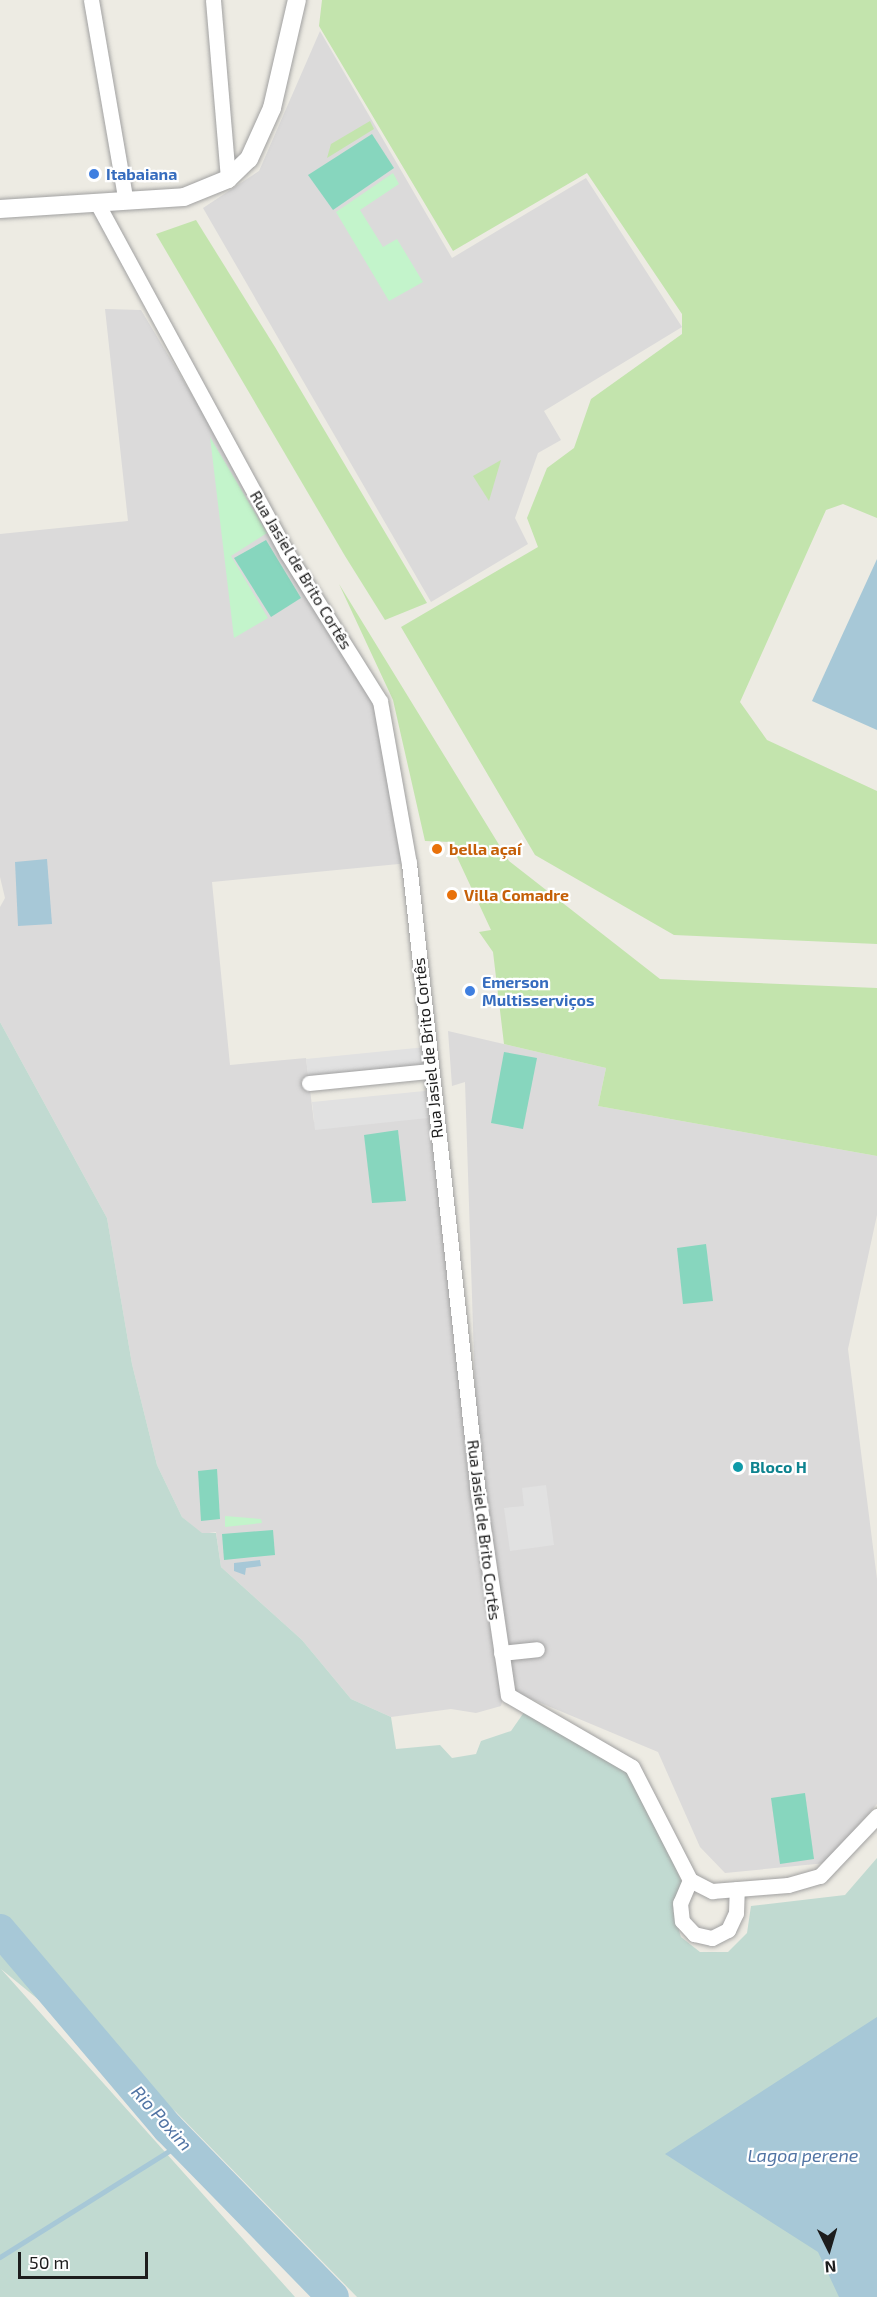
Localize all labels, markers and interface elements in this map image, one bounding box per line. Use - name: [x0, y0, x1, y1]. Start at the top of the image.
- place label: Itabaiana: [106, 164, 177, 184]
- marker: Itabaiana: [87, 167, 101, 181]
- street label: Rua Jasiel de Brito Cortês: [246, 487, 356, 653]
- place label: bella açaí: [449, 839, 521, 859]
- marker: bella açaí: [430, 842, 444, 856]
- place label: Villa Comadre: [464, 885, 569, 905]
- marker: Villa Comadre: [445, 888, 459, 902]
- street label: Rua Jasiel de Brito Cortês: [409, 956, 447, 1140]
- place label: Emerson Multisserviços: [482, 972, 594, 1010]
- marker: Emerson Multisserviços: [463, 984, 477, 998]
- street label: Rua Jasiel de Brito Cortês: [463, 1438, 505, 1622]
- place label: Bloco H: [750, 1457, 807, 1477]
- marker: Bloco H: [731, 1460, 745, 1474]
- water label: Rio Poxim: [127, 2081, 197, 2155]
- water label: Lagoa perene: [747, 2144, 859, 2166]
- north arrow: [799, 2219, 859, 2279]
- scale bar: [21, 2240, 152, 2278]
- text: 50 m: [29, 2251, 69, 2273]
- text: N: [824, 2257, 837, 2277]

